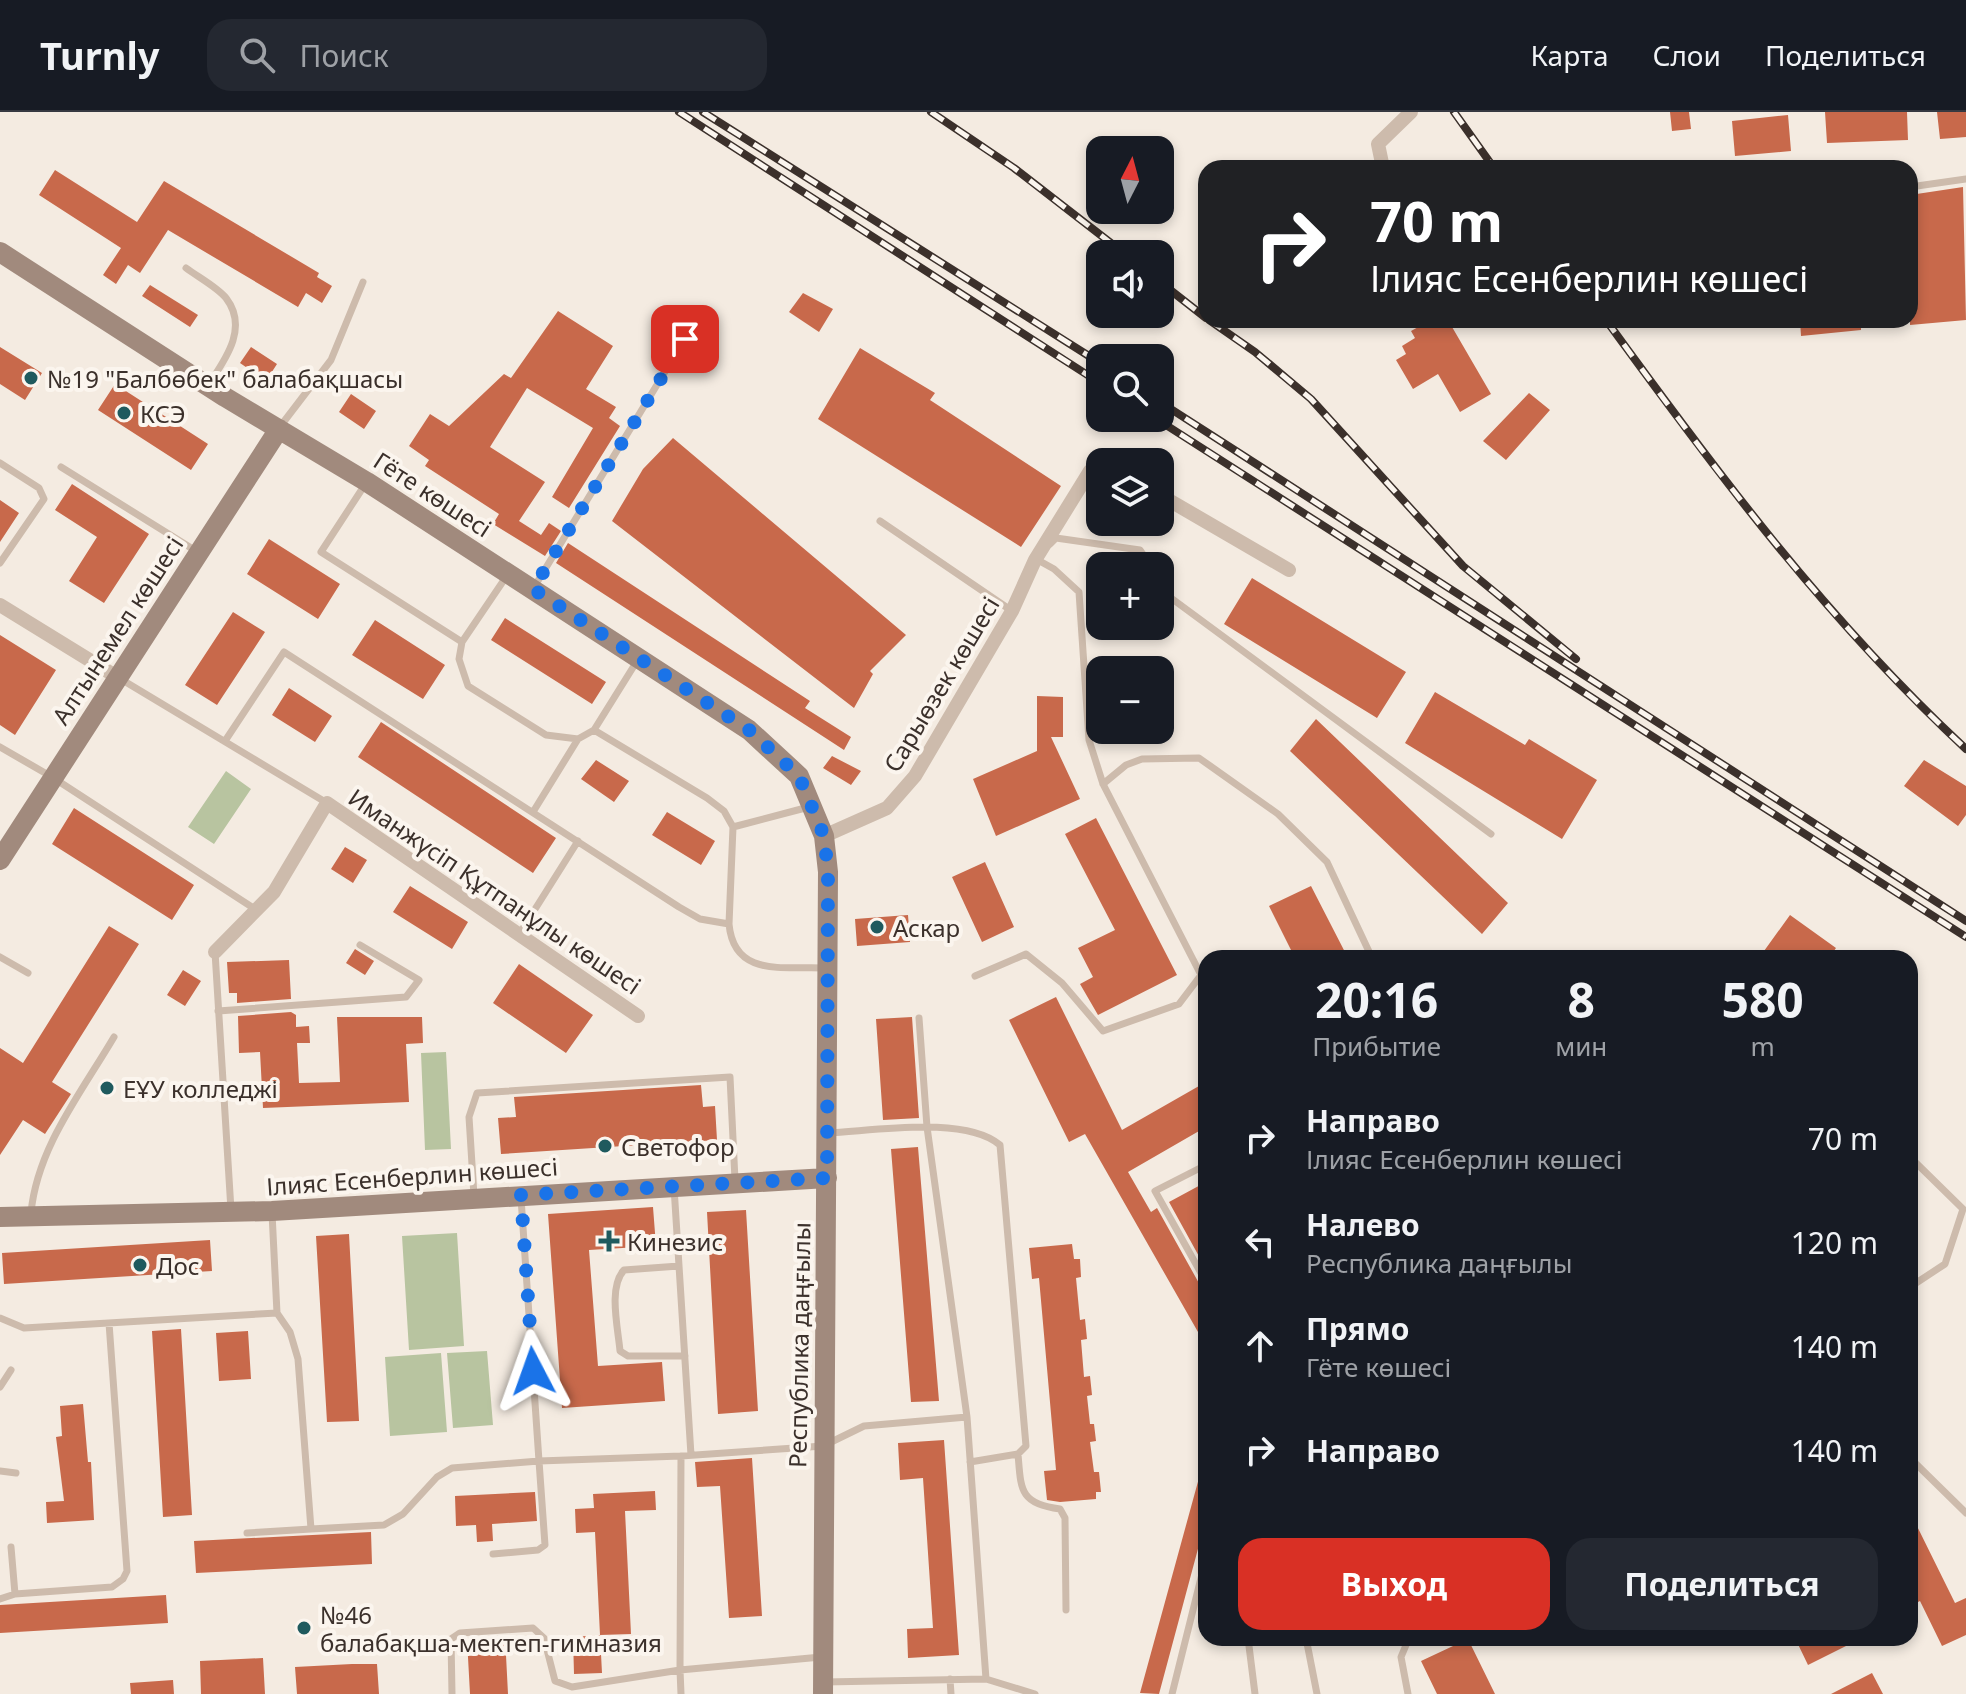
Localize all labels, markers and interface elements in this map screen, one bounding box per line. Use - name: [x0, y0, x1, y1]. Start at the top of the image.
- search box: [207, 19, 767, 91]
- text: Turnly: [40, 29, 159, 81]
- icon: search: [235, 33, 279, 77]
- text: Поиск: [299, 35, 389, 76]
- text: Карта: [1530, 36, 1609, 74]
- text: Слои: [1653, 36, 1721, 74]
- text: Поделиться: [1765, 36, 1926, 74]
- north arrow: [1086, 136, 1174, 224]
- map controls: [1086, 136, 1174, 744]
- text: 70 m: [1370, 182, 1503, 258]
- icon: right: [1238, 192, 1342, 296]
- button: sound: [1086, 240, 1174, 328]
- text: Ілияс Есенберлин көшесі: [1370, 254, 1808, 303]
- pin: [651, 305, 719, 373]
- icon: arrive: [663, 317, 707, 361]
- button: search: [1086, 344, 1174, 432]
- place label: №19 "Балбөбек" балабақшасы: [47, 362, 403, 395]
- marker: №19 "Балбөбек" балабақшасы: [22, 369, 40, 387]
- place label: КСЭ: [140, 397, 185, 430]
- marker: КСЭ: [115, 404, 133, 422]
- street label: Гёте көшесі: [368, 444, 498, 544]
- button: layers: [1086, 448, 1174, 536]
- street label: Алтынемел көшесі: [44, 530, 190, 730]
- button: +: [1086, 552, 1174, 640]
- street label: Сарыөзек көшесі: [875, 590, 1007, 778]
- button: −: [1086, 656, 1174, 744]
- street label: Иманжүсіп Құтпанұлы көшесі: [342, 781, 648, 1001]
- place label: Аскар: [893, 911, 960, 944]
- marker: Аскар: [868, 918, 886, 936]
- text: 20:16: [1315, 967, 1438, 1032]
- text: 8: [1567, 967, 1595, 1032]
- text: 580: [1721, 967, 1804, 1032]
- text: Прибытие: [1312, 1028, 1441, 1064]
- text: мин: [1555, 1028, 1607, 1064]
- text: m: [1750, 1028, 1775, 1064]
- place label: ЕҰУ колледжі: [123, 1072, 278, 1105]
- marker: ЕҰУ колледжі: [98, 1079, 116, 1097]
- text: Направо: [1306, 1100, 1440, 1141]
- icon: right: [1238, 1116, 1282, 1160]
- text: 70 m: [1808, 1118, 1878, 1159]
- place label: Светофор: [621, 1130, 735, 1163]
- marker: Светофор: [596, 1137, 614, 1155]
- text: Ілияс Есенберлин көшесі: [1306, 1141, 1623, 1177]
- street label: Ілияс Есенберлин көшесі: [265, 1149, 559, 1203]
- text: Налево: [1306, 1204, 1420, 1245]
- icon: left: [1238, 1220, 1282, 1264]
- street label: Республика даңғылы: [780, 1222, 818, 1468]
- text: 120 m: [1791, 1222, 1878, 1263]
- place label: Кинезис: [627, 1225, 723, 1258]
- marker: Кинезис: [598, 1230, 620, 1252]
- text: Республика даңғылы: [1306, 1245, 1572, 1281]
- place label: Дос: [156, 1249, 200, 1282]
- marker: Дос: [131, 1256, 149, 1274]
- text: Прямо: [1306, 1308, 1410, 1349]
- icon: ahead: [1238, 1324, 1282, 1368]
- text: 140 m: [1791, 1326, 1878, 1367]
- position arrow: [491, 1329, 575, 1413]
- text: Гёте көшесі: [1306, 1349, 1451, 1385]
- icon: right: [1238, 1428, 1282, 1472]
- text: Направо: [1306, 1430, 1440, 1471]
- text: 140 m: [1791, 1430, 1878, 1471]
- button: Выход: [1238, 1538, 1550, 1630]
- button: Поделиться: [1566, 1538, 1878, 1630]
- place label: №46 балабақша-мектеп-гимназия: [320, 1598, 662, 1659]
- marker: №46 балабақша-мектеп-гимназия: [295, 1619, 313, 1637]

